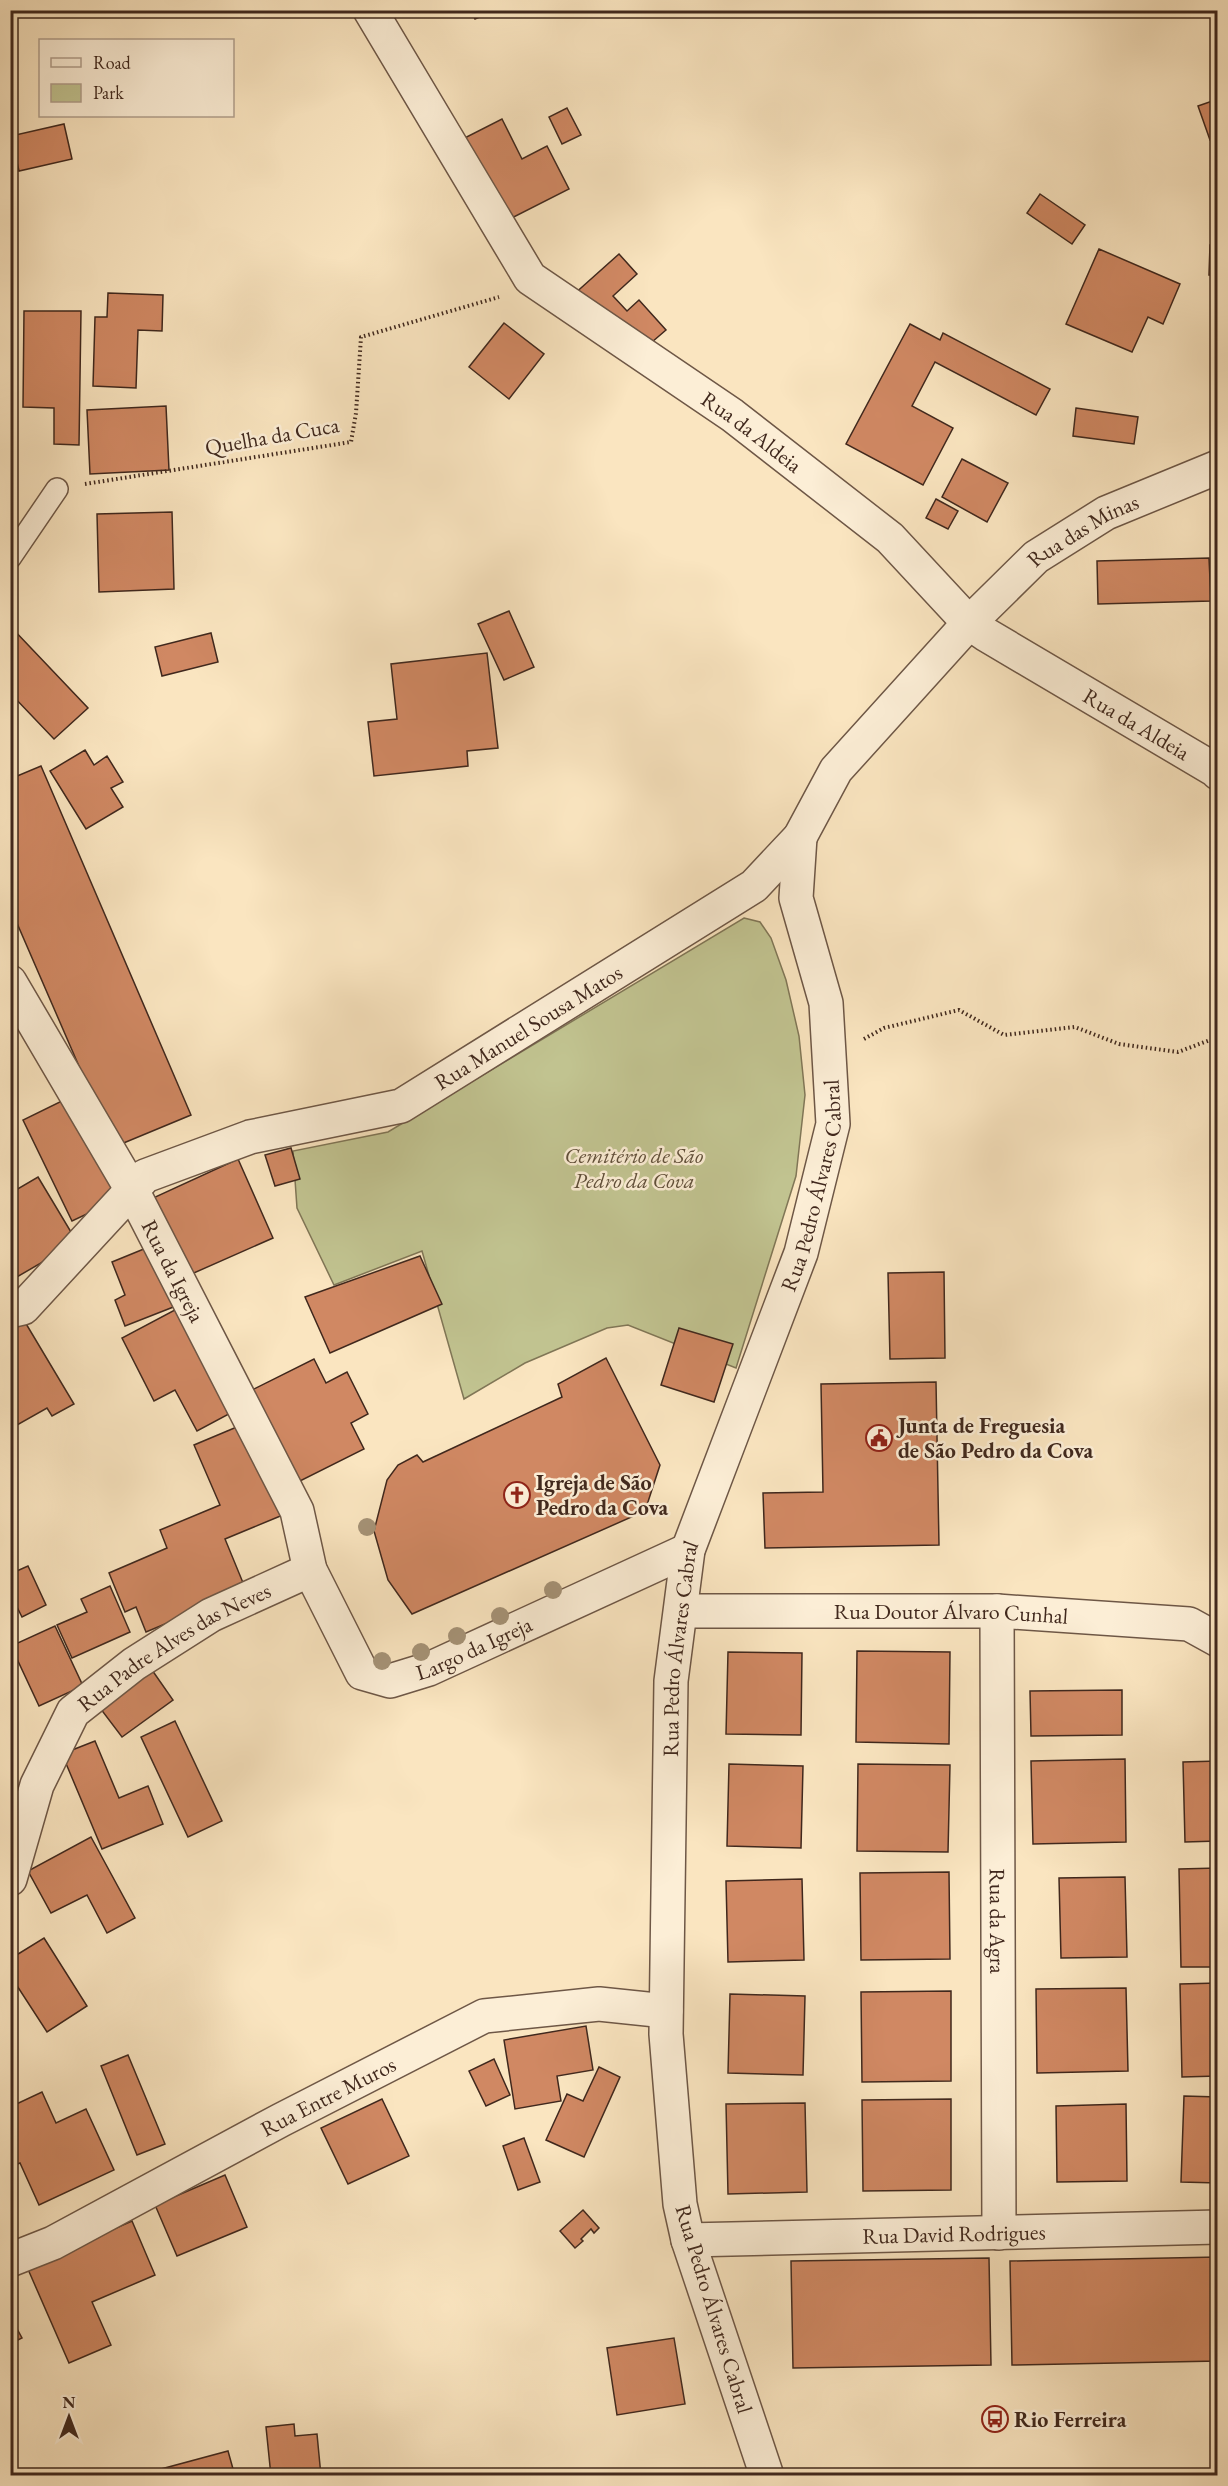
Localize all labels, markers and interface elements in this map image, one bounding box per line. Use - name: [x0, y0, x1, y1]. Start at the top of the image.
- legend: [39, 39, 234, 117]
- text: Road: [93, 51, 132, 74]
- text: Park: [93, 81, 124, 104]
- street label: Rua da Aldeia: [696, 384, 808, 479]
- street label: Quelha da Cuca: [203, 410, 342, 462]
- street label: Rua das Minas: [1020, 487, 1143, 573]
- street label: Rua da Aldeia: [1078, 681, 1195, 767]
- street label: Rua Manuel Sousa Matos: [429, 957, 628, 1096]
- street label: Rua Pedro Álvares Cabral: [773, 1079, 848, 1295]
- park label: Cemitério de São Pedro da Cova: [565, 1141, 703, 1195]
- street label: Rua da Igreja: [135, 1215, 212, 1327]
- place label: Junta de Freguesia de São Pedro da Cova: [896, 1411, 1094, 1465]
- public building icon: Junta de Freguesia de São Pedro da Cova: [864, 1423, 894, 1453]
- place label: Igreja de São Pedro da Cova: [536, 1468, 669, 1522]
- church icon: Igreja de São Pedro da Cova: [502, 1480, 532, 1510]
- street label: Rua Pedro Álvares Cabral: [655, 1536, 705, 1757]
- street label: Rua Padre Alves das Neves: [71, 1575, 275, 1718]
- street label: Rua Doutor Álvaro Cunhal: [834, 1597, 1069, 1630]
- street label: Largo da Igreja: [412, 1609, 537, 1687]
- street label: Rua da Agra: [983, 1868, 1013, 1974]
- street label: Rua Entre Muros: [255, 2049, 401, 2143]
- street label: Rua Pedro Álvares Cabral: [668, 2201, 760, 2417]
- street label: Rua David Rodrigues: [862, 2217, 1046, 2250]
- north arrow: [39, 2387, 99, 2447]
- text: N: [63, 2392, 76, 2413]
- bus stop icon: Rio Ferreira: [980, 2404, 1010, 2434]
- place label: Rio Ferreira: [1014, 2405, 1127, 2434]

